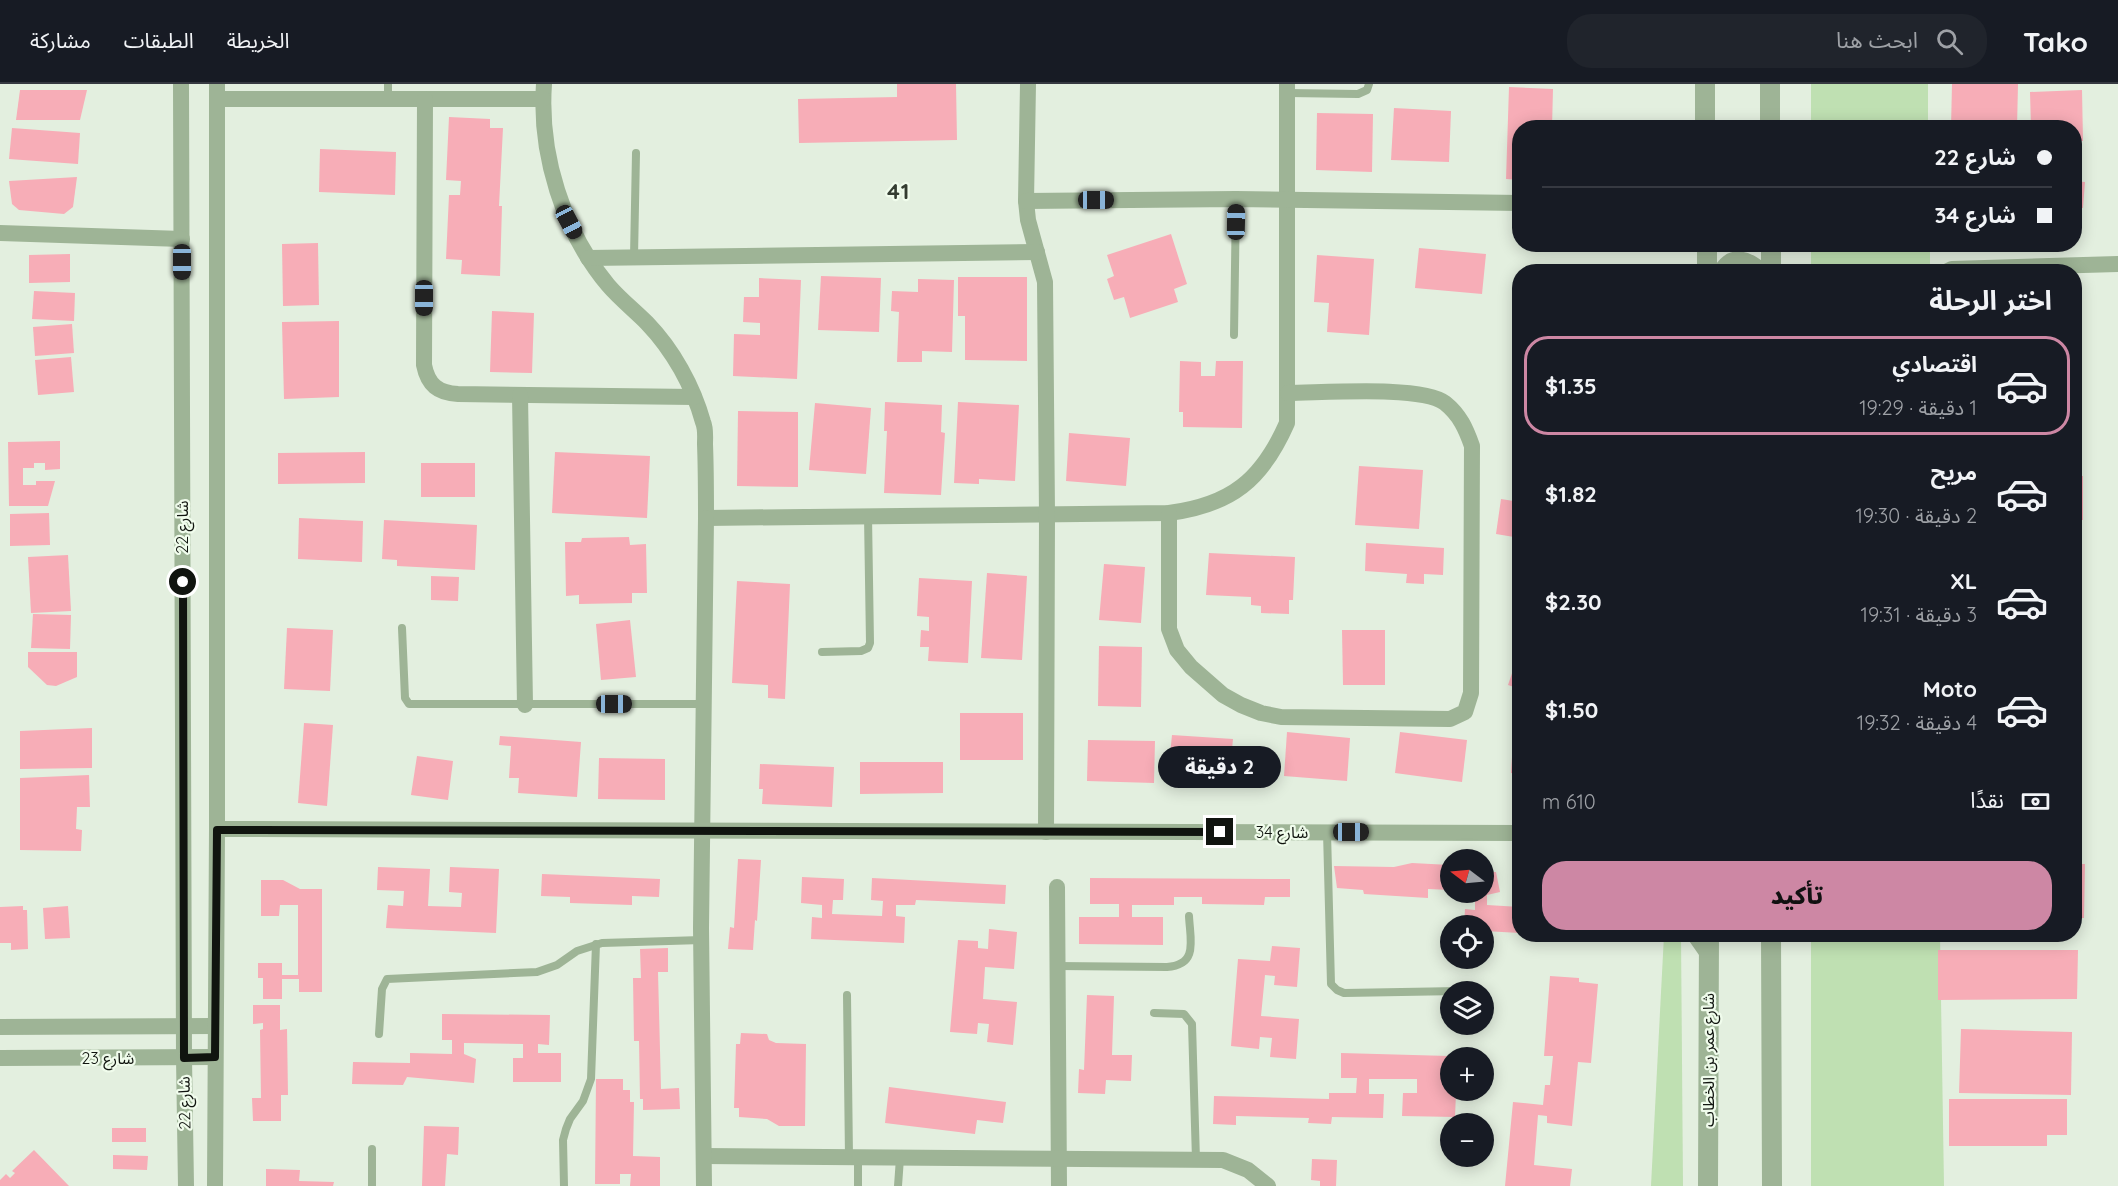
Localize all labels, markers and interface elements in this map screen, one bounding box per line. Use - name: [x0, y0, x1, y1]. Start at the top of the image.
- search box: [1567, 14, 1987, 68]
- text: Tako: [2023, 24, 2088, 59]
- icon: search: [1933, 25, 1966, 58]
- text: ابحث هنا: [1836, 26, 1918, 54]
- text: مشاركة: [30, 27, 91, 53]
- text: الطبقات: [124, 27, 194, 53]
- text: الخريطة: [227, 27, 290, 53]
- text: شارع 22: [1934, 143, 2016, 171]
- district label: 41: [887, 177, 911, 205]
- car: [1078, 191, 1114, 209]
- text: شارع 34: [1935, 201, 2016, 229]
- car: [553, 202, 585, 242]
- car: [1227, 204, 1245, 240]
- car: [173, 244, 191, 280]
- car: [415, 280, 433, 316]
- text: اختر الرحلة: [1929, 283, 2052, 317]
- text: اقتصادي: [1892, 350, 1977, 378]
- icon: car: [1995, 359, 2049, 413]
- text: $1.35: [1545, 372, 1597, 400]
- text: 1 دقيقة · 19:29: [1859, 395, 1977, 420]
- text: مريح: [1931, 458, 1977, 486]
- icon: car: [1995, 467, 2049, 521]
- text: $1.82: [1545, 480, 1597, 508]
- street label: شارع 22: [172, 500, 195, 554]
- text: 2 دقيقة · 19:30: [1855, 503, 1977, 528]
- text: XL: [1950, 567, 1977, 595]
- route start: [169, 568, 196, 595]
- icon: car: [1995, 575, 2049, 629]
- text: $2.30: [1545, 588, 1601, 616]
- text: 3 دقيقة · 19:31: [1860, 602, 1977, 627]
- text: Moto: [1923, 675, 1977, 703]
- icon: car: [1995, 683, 2049, 737]
- car: [596, 695, 632, 713]
- text: $1.50: [1545, 696, 1598, 724]
- text: 4 دقيقة · 19:32: [1857, 710, 1977, 735]
- callout: 2 دقيقة: [1158, 745, 1282, 787]
- text: 2 دقيقة: [1185, 754, 1254, 779]
- icon: cash: [2019, 785, 2052, 818]
- text: نقدًا: [1970, 786, 2004, 814]
- text: 610 m: [1542, 789, 1596, 814]
- route end: [1206, 818, 1233, 845]
- street label: شارع 34: [1256, 822, 1308, 845]
- car: [1333, 823, 1369, 841]
- north arrow: [1440, 849, 1494, 903]
- map controls: [1440, 849, 1494, 1167]
- button: تأكيد: [1542, 861, 2052, 930]
- button: locate: [1440, 915, 1494, 969]
- button: layers: [1440, 981, 1494, 1035]
- street label: شارع عمر بن الخطاب: [1698, 993, 1721, 1127]
- button: +: [1440, 1047, 1494, 1101]
- street label: شارع 23: [82, 1048, 134, 1071]
- street label: شارع 22: [174, 1076, 197, 1130]
- button: −: [1440, 1113, 1494, 1167]

